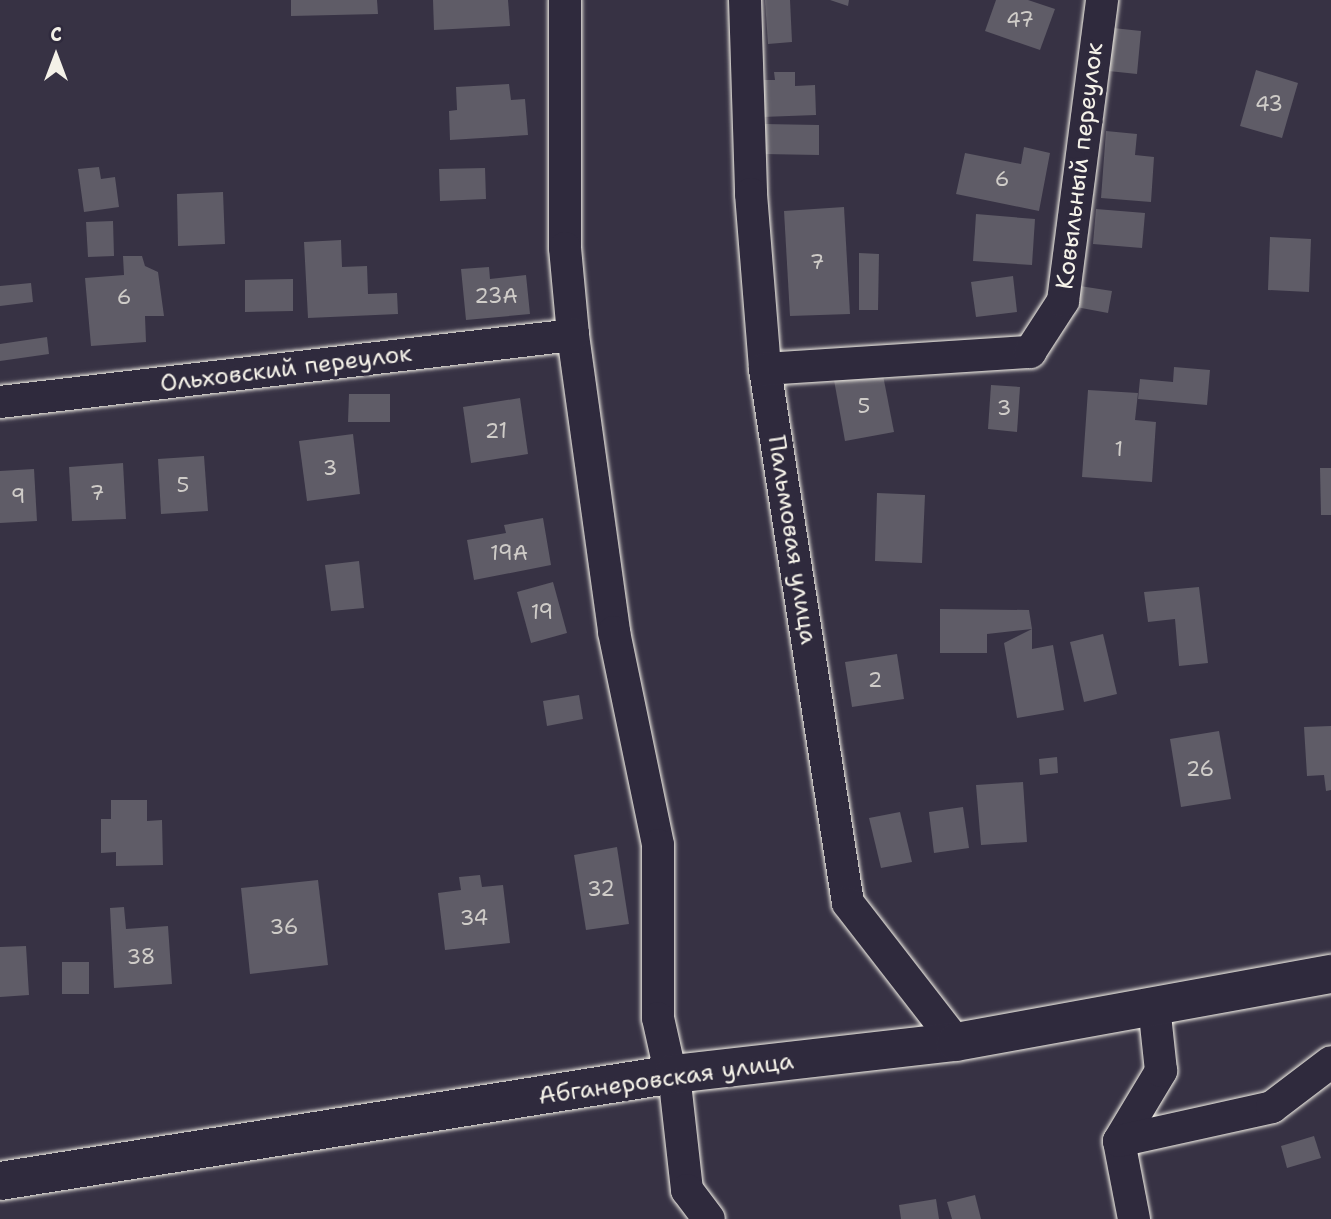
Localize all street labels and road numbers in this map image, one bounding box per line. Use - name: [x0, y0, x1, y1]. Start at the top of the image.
- street label: Ковыльный переулок: [1051, 41, 1109, 291]
- street label: Ольховский переулок: [159, 339, 413, 399]
- street label: Пальмовая улица: [761, 434, 823, 646]
- street label: Абганеровская улица: [537, 1047, 795, 1111]

